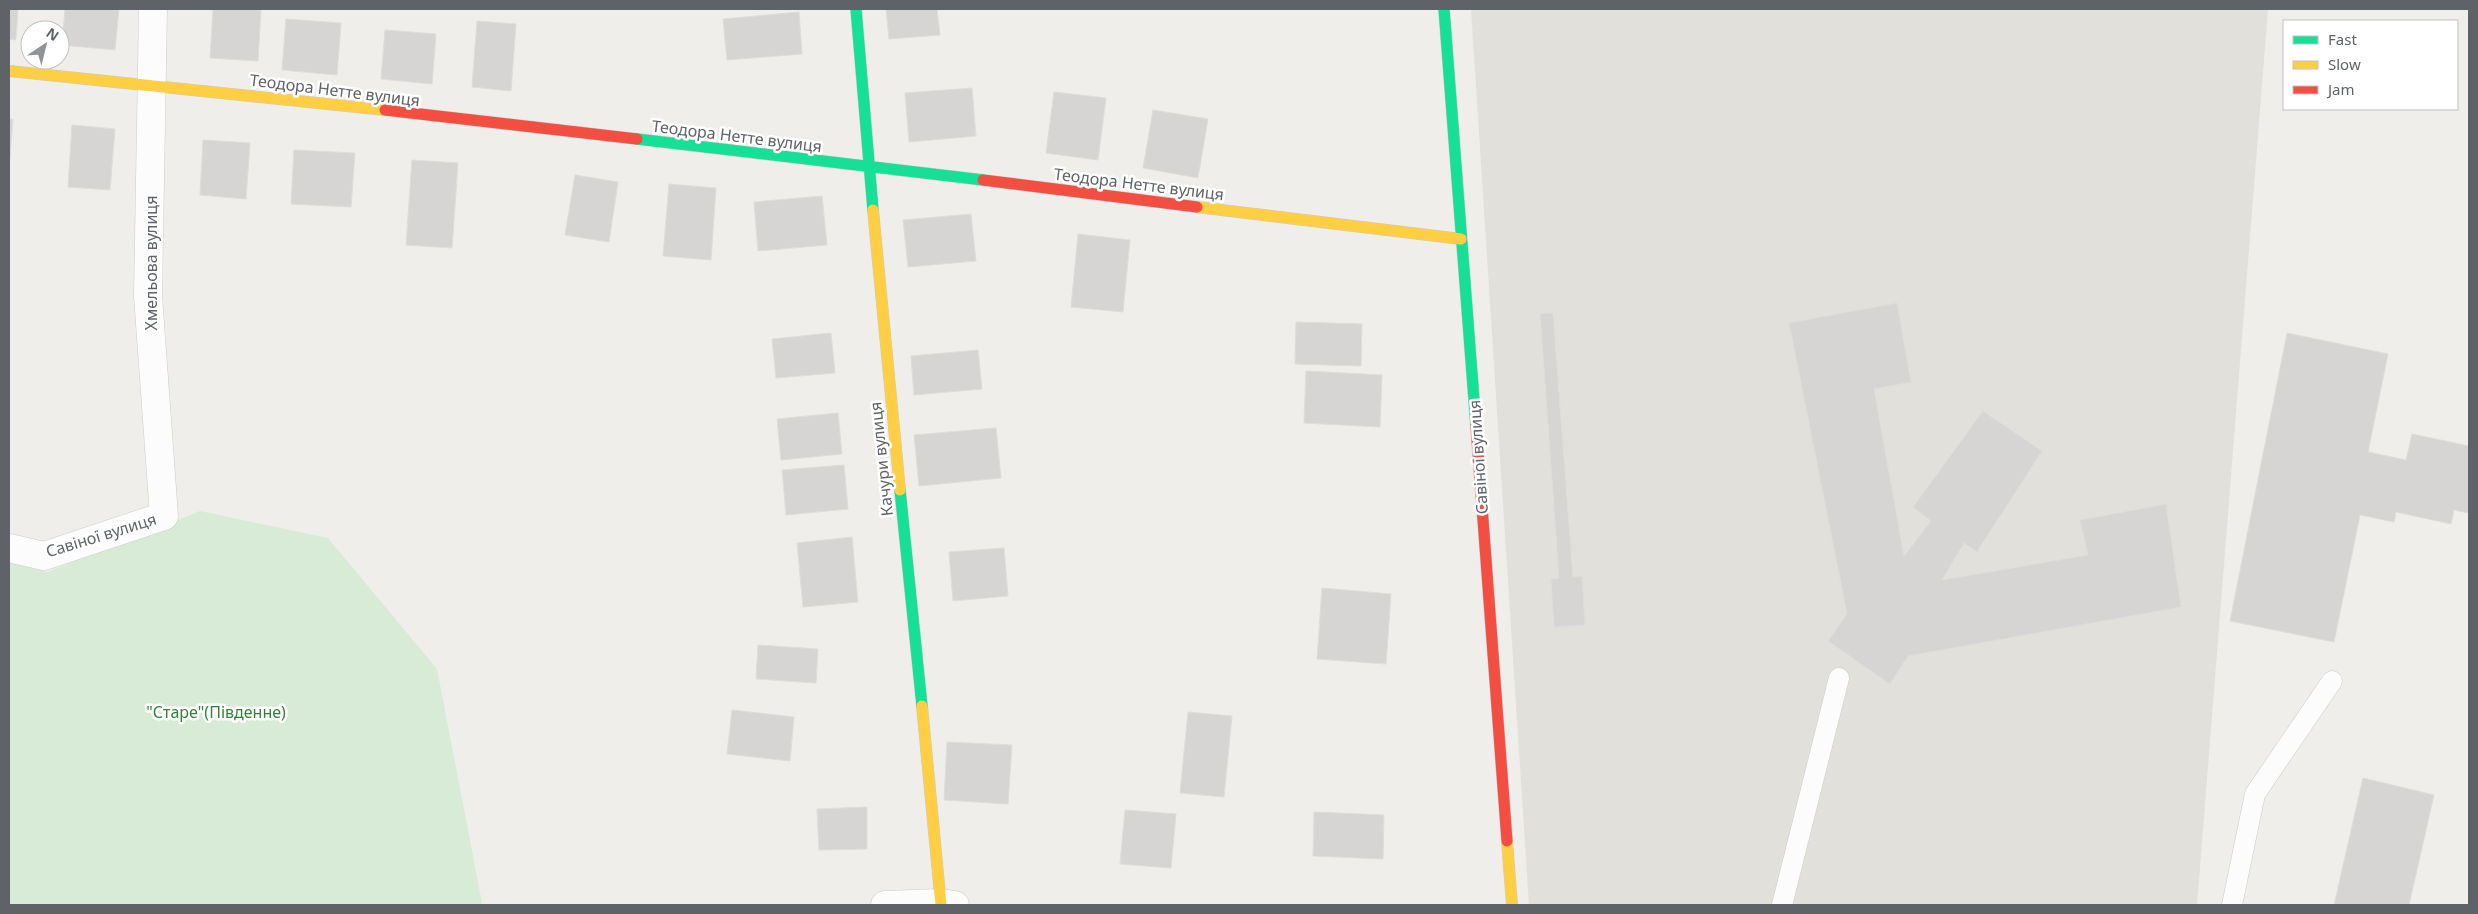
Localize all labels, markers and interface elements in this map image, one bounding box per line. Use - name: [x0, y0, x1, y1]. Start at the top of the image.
- north arrow: [20, 20, 70, 70]
- legend: [2283, 20, 2458, 110]
- text: N: [43, 23, 63, 45]
- text: Fast: [2328, 29, 2357, 49]
- text: Slow: [2328, 54, 2361, 74]
- street label: Теодора Нетте вулиця: [249, 69, 421, 111]
- text: Jam: [2326, 79, 2355, 99]
- street label: Теодора Нетте вулиця: [651, 115, 823, 157]
- street label: Теодора Нетте вулиця: [1053, 163, 1225, 205]
- street label: Хмельова вулиця: [140, 196, 162, 330]
- street label: Савіної вулиця: [1463, 399, 1493, 515]
- street label: Качури вулиця: [864, 401, 898, 517]
- street label: Савіної вулиця: [43, 508, 159, 562]
- park label: "Старе"(Південне): [146, 701, 286, 723]

